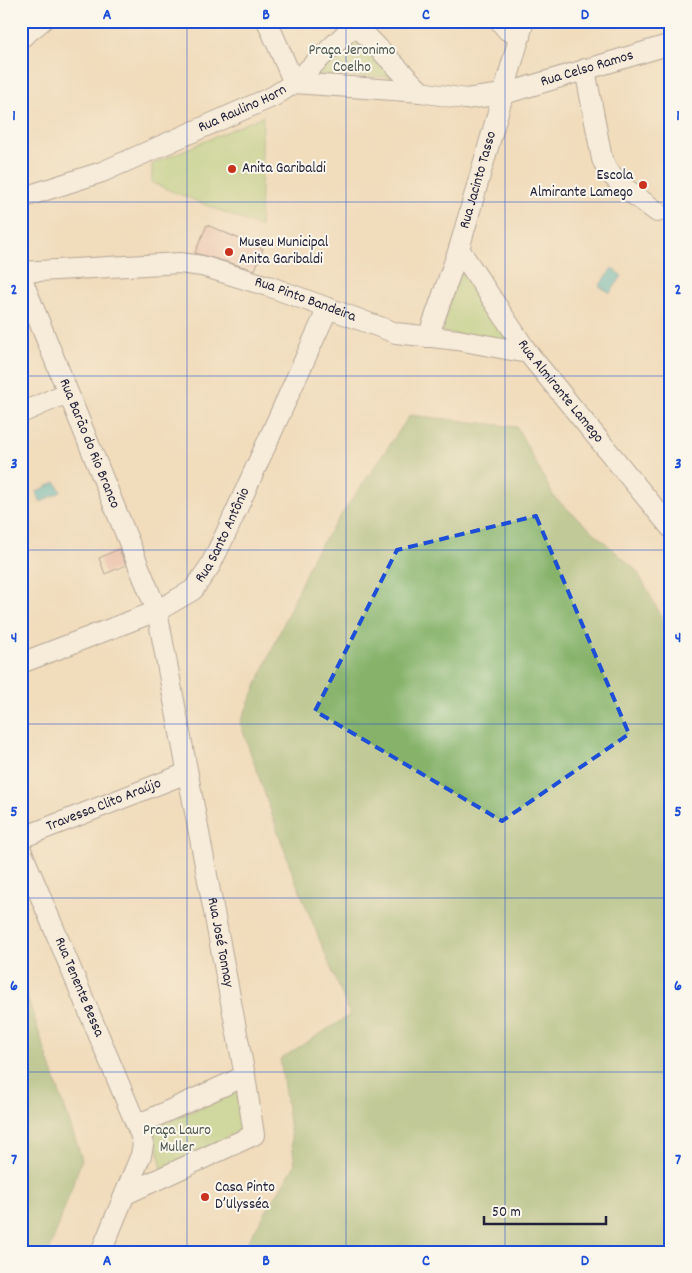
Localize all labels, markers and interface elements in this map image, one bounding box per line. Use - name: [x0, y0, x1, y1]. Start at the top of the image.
- text: A: [103, 4, 112, 27]
- text: B: [262, 4, 270, 27]
- text: C: [422, 4, 430, 27]
- text: D: [581, 4, 590, 27]
- park label: Praça Jeronimo Coelho: [309, 40, 396, 79]
- street label: Rua Celso Ramos: [538, 45, 636, 93]
- street label: Rua Raulino Horn: [195, 79, 291, 139]
- text: 1: [12, 105, 16, 128]
- text: 1: [676, 105, 680, 128]
- street label: Rua Jacinto Tasso: [454, 128, 503, 231]
- place label: Anita Garibaldi: [242, 158, 326, 180]
- marker: Anita Garibaldi: [226, 163, 238, 175]
- place label: Escola Almirante Lamego: [530, 165, 634, 204]
- marker: Escola Almirante Lamego: [637, 179, 649, 191]
- place label: Museu Municipal Anita Garibaldi: [239, 232, 329, 271]
- marker: Museu Municipal Anita Garibaldi: [223, 246, 235, 258]
- street label: Rua Pinto Bandeira: [252, 271, 360, 329]
- text: 2: [11, 279, 18, 302]
- text: 2: [675, 279, 682, 302]
- street label: Rua Almirante Lamego: [511, 336, 609, 448]
- street label: Rua Barão do Rio Branco: [53, 375, 125, 512]
- text: 3: [10, 453, 18, 476]
- text: 3: [674, 453, 682, 476]
- street label: Rua Santo Antônio: [190, 484, 256, 588]
- text: 4: [11, 627, 17, 650]
- text: 4: [675, 627, 681, 650]
- street label: Travessa Clito Araújo: [43, 773, 165, 838]
- text: 5: [10, 801, 18, 824]
- text: 5: [674, 801, 682, 824]
- street label: Rua José Tonnay: [200, 896, 239, 990]
- street label: Rua Tenente Bessa: [48, 934, 110, 1042]
- text: 6: [10, 975, 18, 998]
- text: 6: [674, 975, 682, 998]
- park label: Praça Lauro Muller: [143, 1120, 211, 1159]
- text: 7: [11, 1149, 17, 1172]
- text: 7: [675, 1149, 681, 1172]
- place label: Casa Pinto D’Ulysséa: [215, 1177, 275, 1216]
- marker: Casa Pinto D’Ulysséa: [199, 1191, 211, 1203]
- scale bar: [484, 1193, 607, 1225]
- text: 50 m: [492, 1202, 521, 1224]
- text: A: [103, 1250, 112, 1273]
- text: B: [262, 1250, 270, 1273]
- text: C: [422, 1250, 430, 1273]
- text: D: [581, 1250, 590, 1273]

